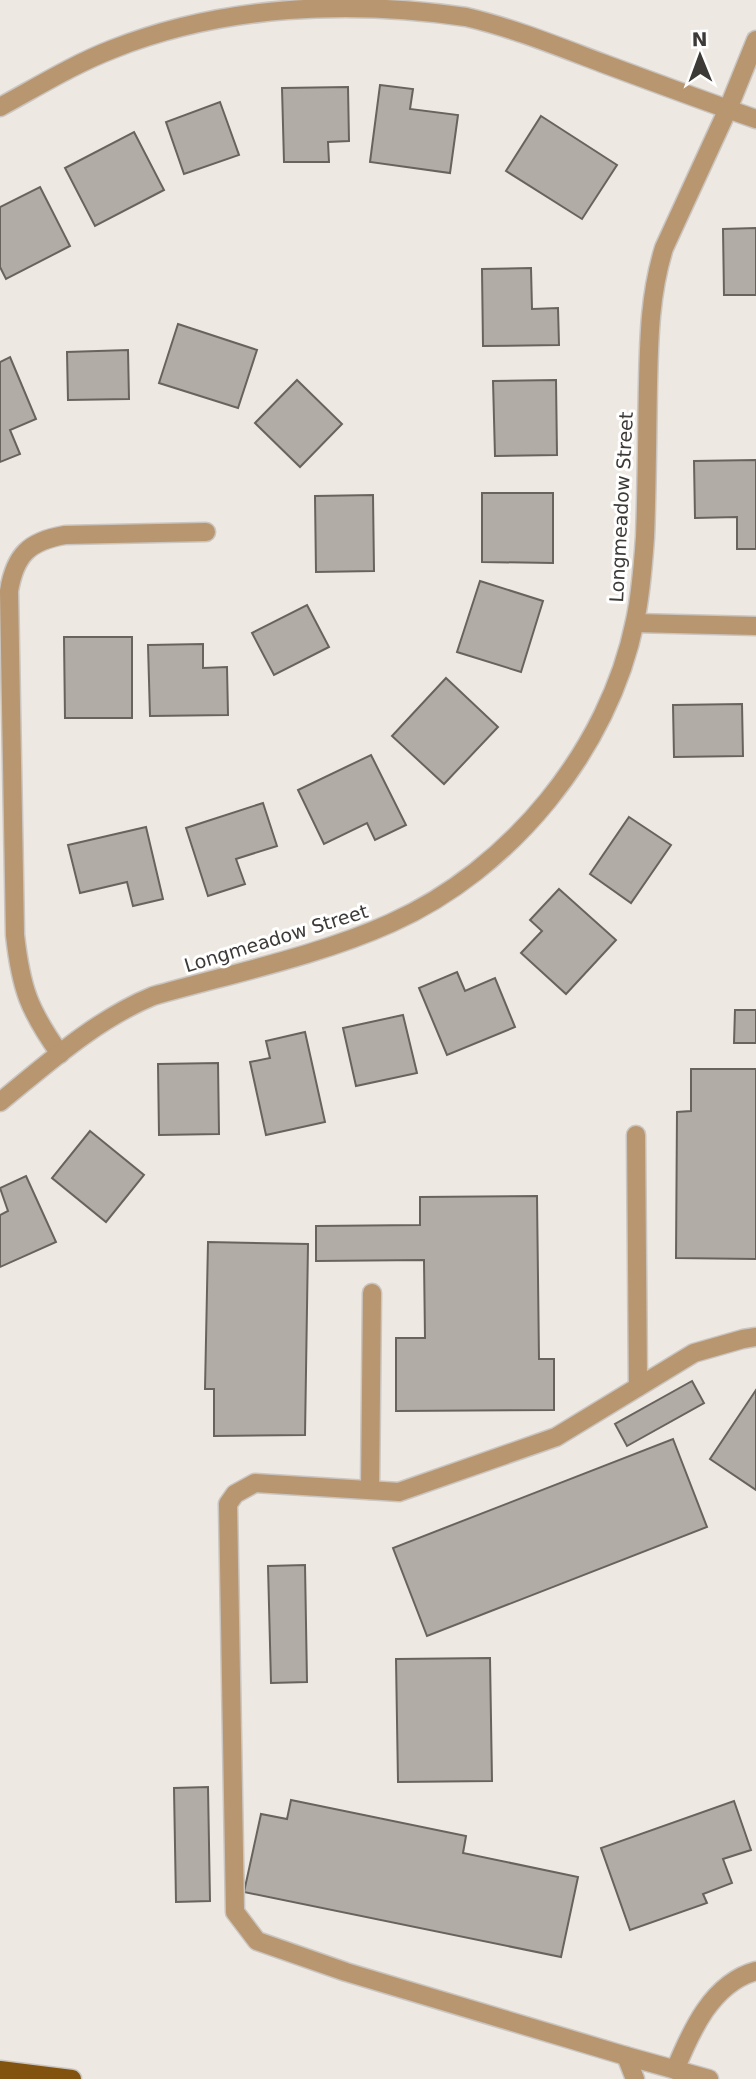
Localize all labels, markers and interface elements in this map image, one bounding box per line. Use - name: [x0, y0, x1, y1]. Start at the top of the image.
- north arrow: [665, 21, 735, 91]
- text: N: [692, 28, 708, 50]
- street label: Longmeadow Street: [605, 411, 637, 603]
- street label: Longmeadow Street: [182, 900, 370, 976]

